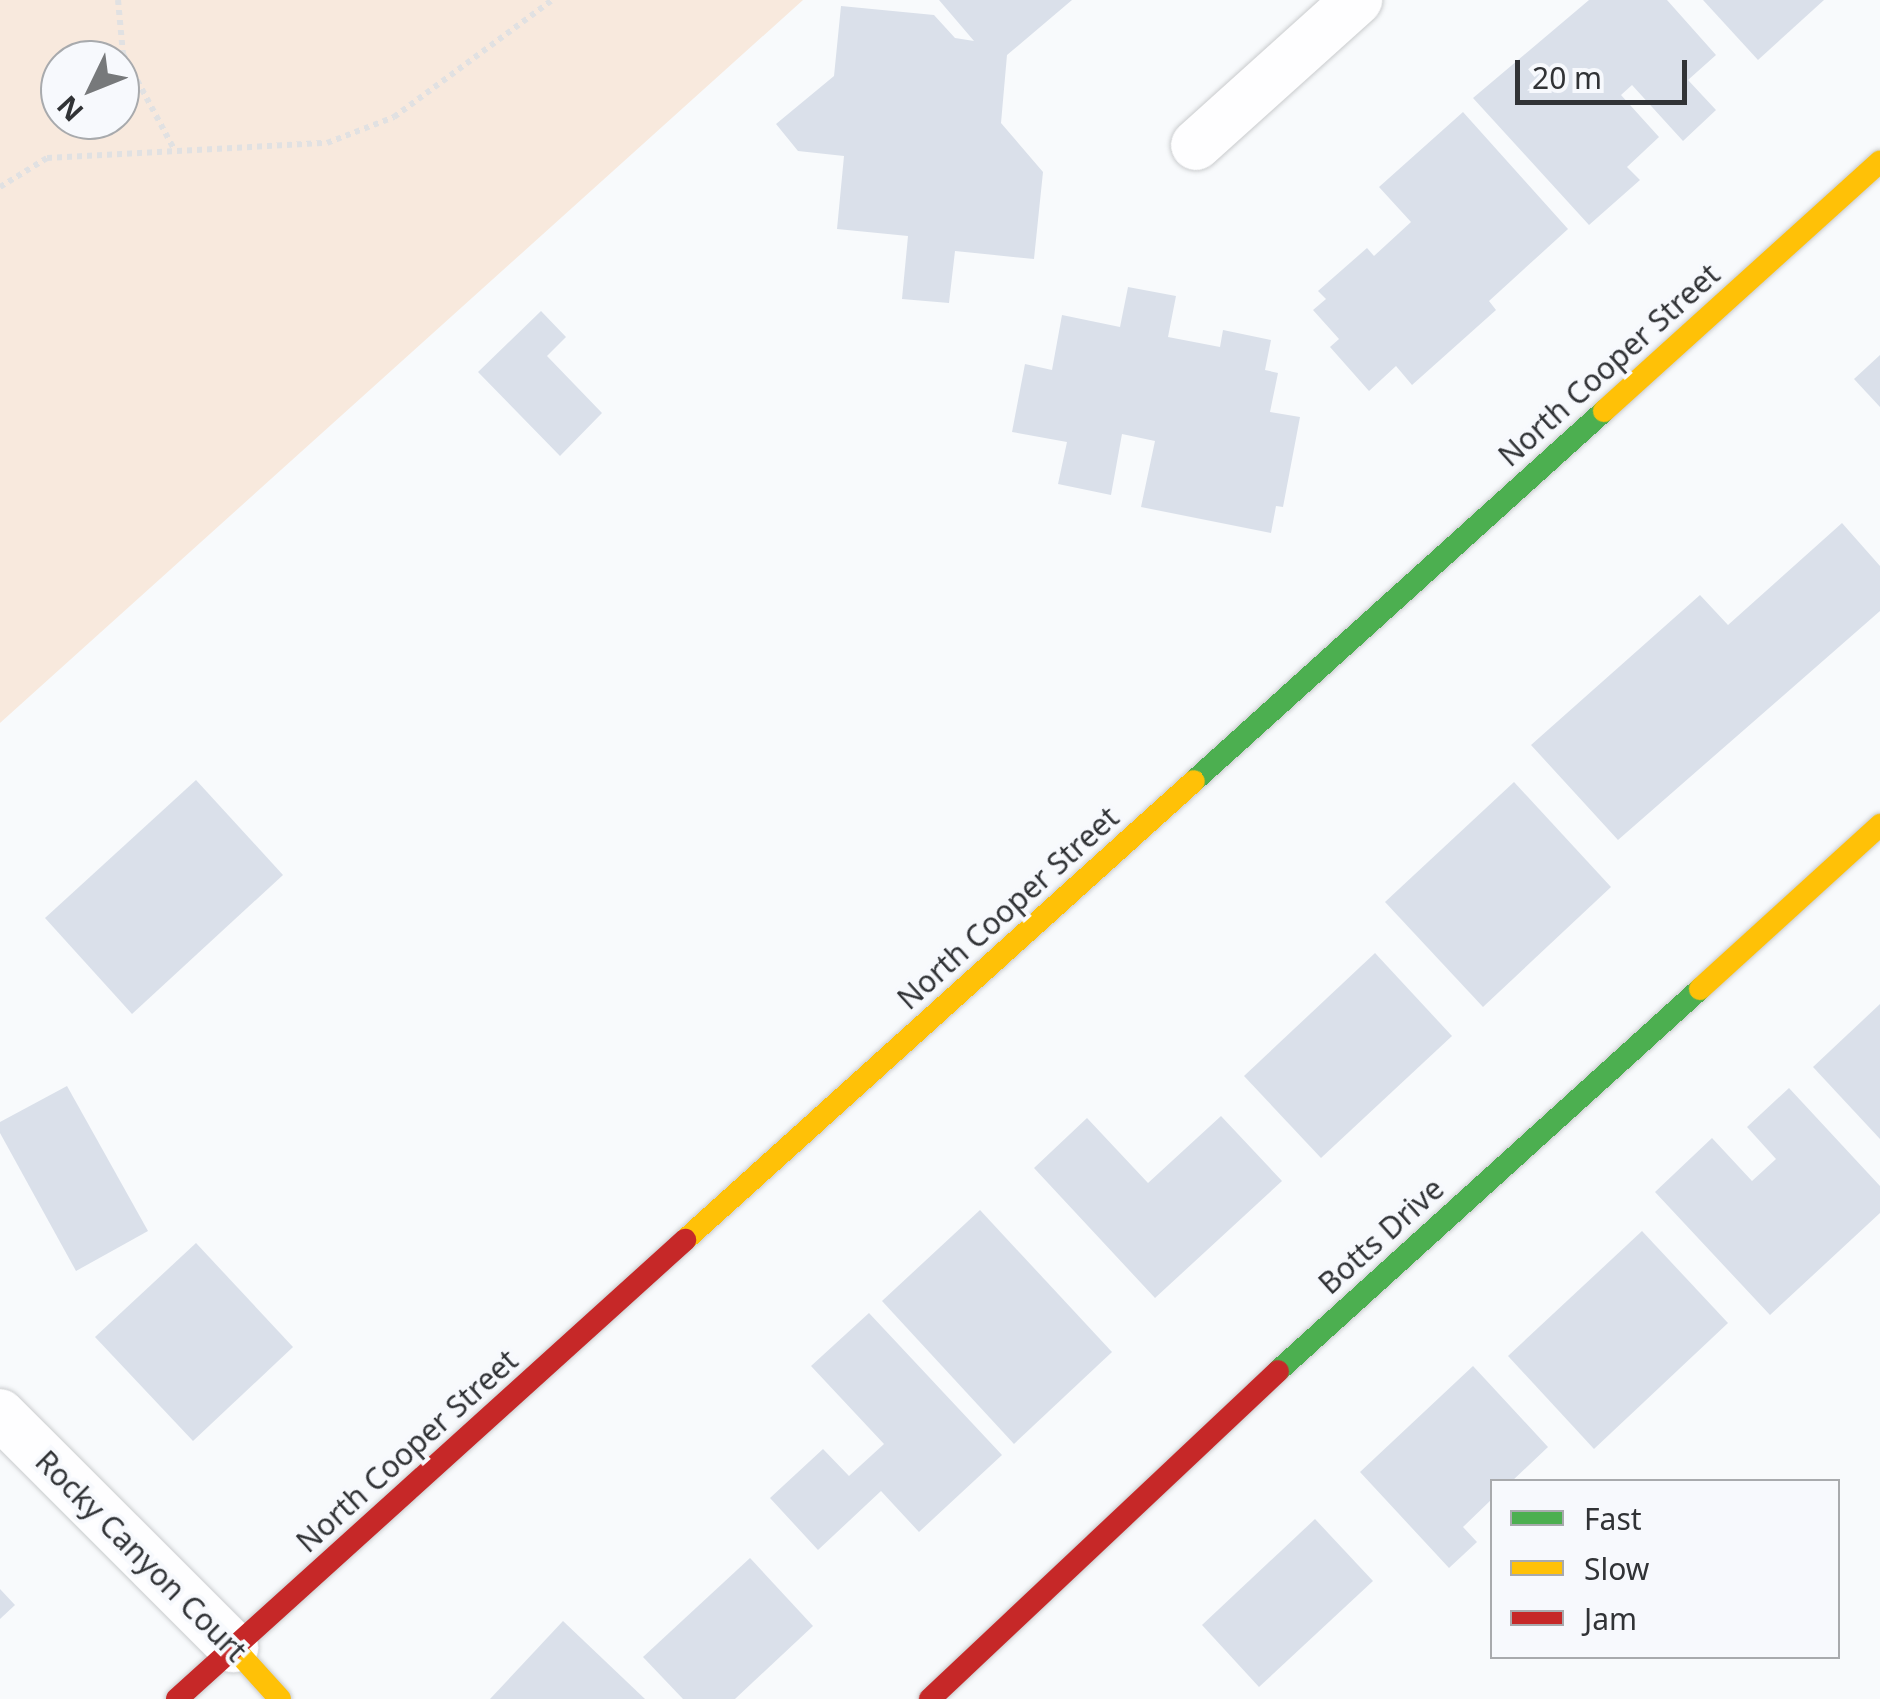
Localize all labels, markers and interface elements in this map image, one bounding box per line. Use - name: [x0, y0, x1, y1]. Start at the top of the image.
- north arrow: [40, 40, 140, 140]
- scale bar: [1520, 40, 1692, 102]
- text: 20 m: [1532, 57, 1602, 98]
- text: N: [48, 88, 91, 130]
- street label: North Cooper Street: [1491, 256, 1727, 474]
- street label: North Cooper Street: [890, 799, 1126, 1017]
- street label: Botts Drive: [1311, 1171, 1451, 1301]
- street label: North Cooper Street: [289, 1342, 525, 1560]
- street label: Rocky Canyon Court: [28, 1443, 254, 1669]
- legend: [1490, 1479, 1840, 1659]
- text: Fast: [1584, 1498, 1642, 1539]
- text: Slow: [1584, 1548, 1649, 1589]
- text: Jam: [1584, 1598, 1637, 1639]

